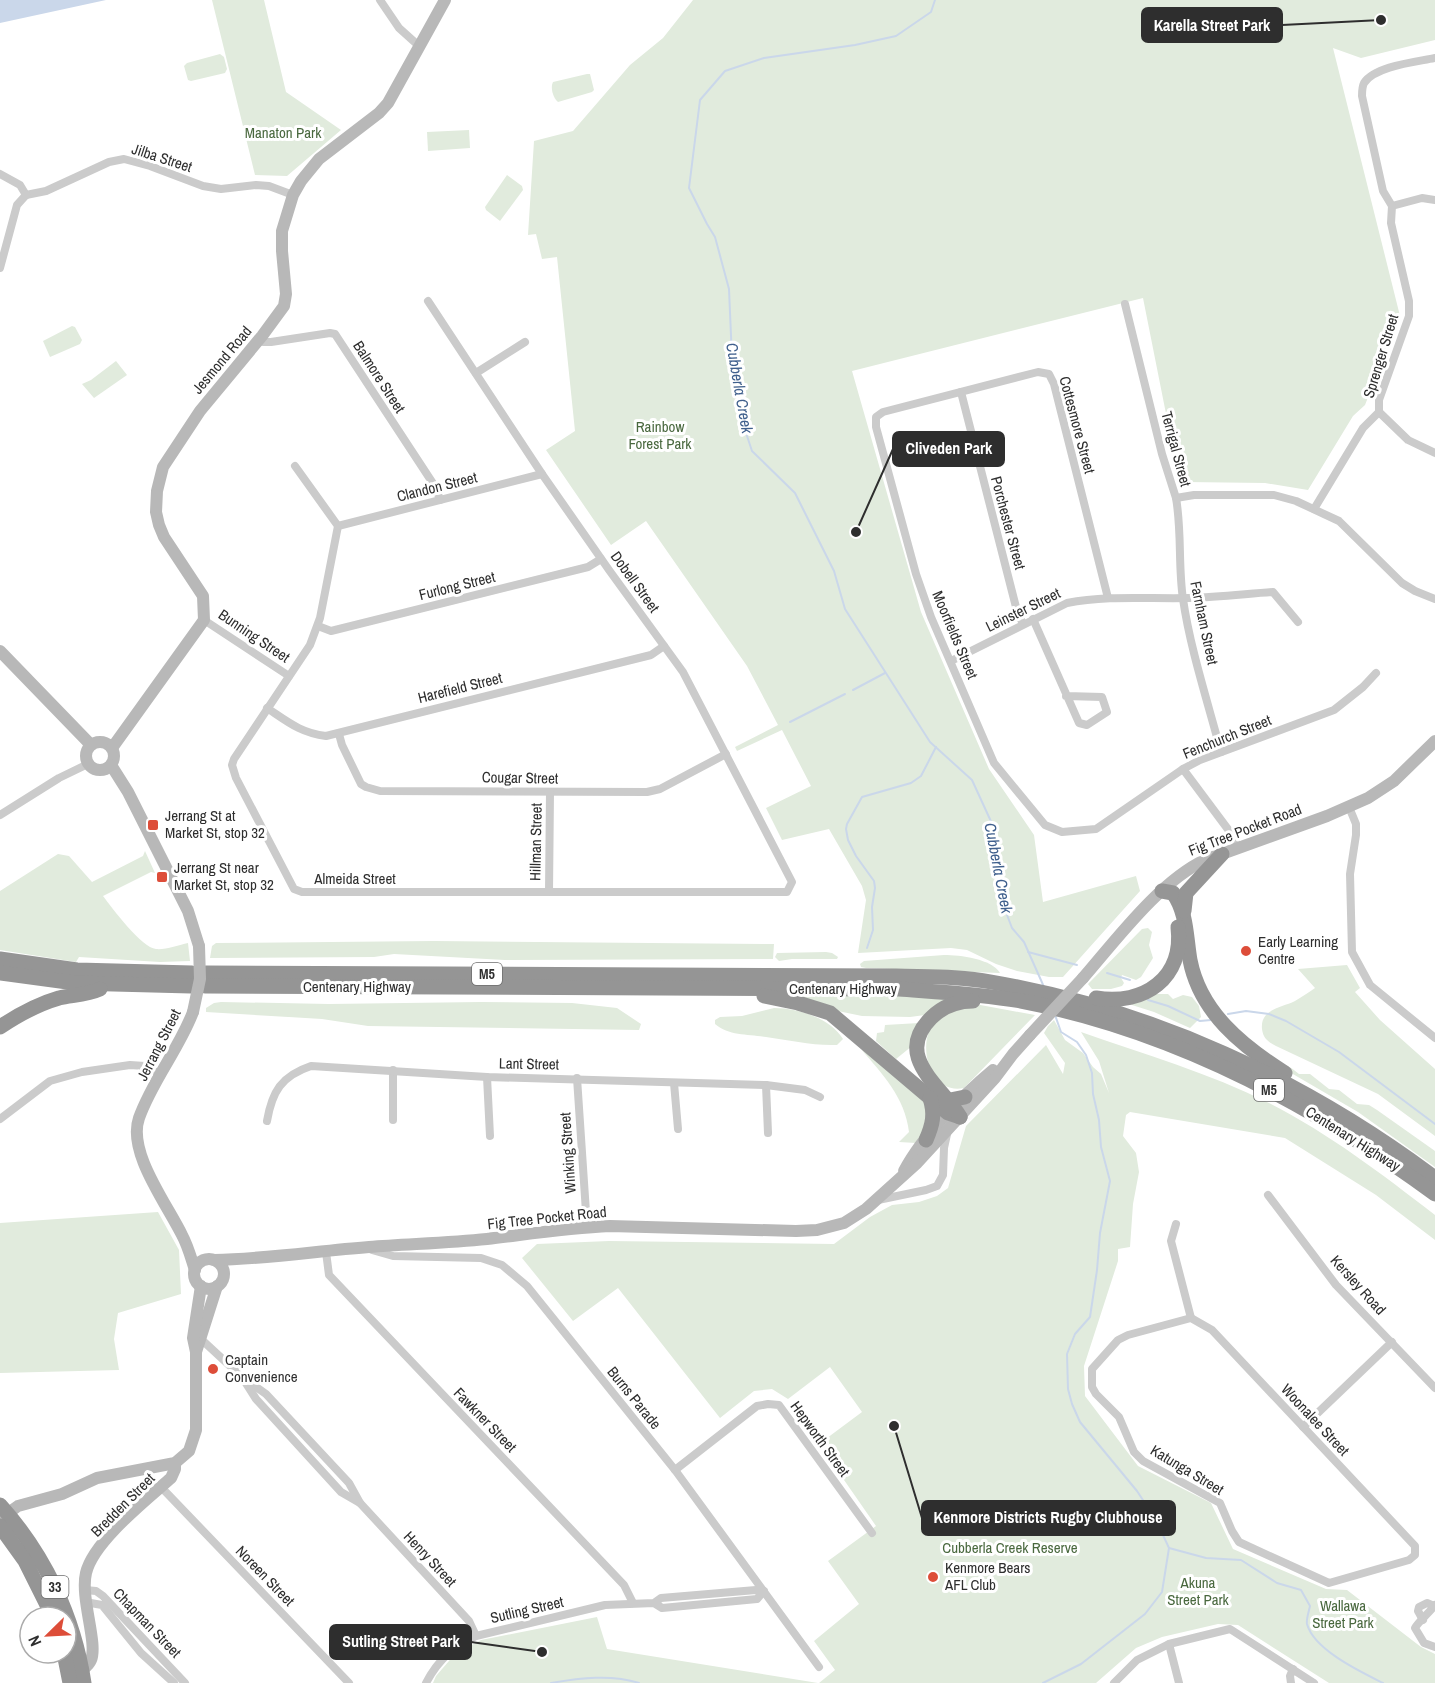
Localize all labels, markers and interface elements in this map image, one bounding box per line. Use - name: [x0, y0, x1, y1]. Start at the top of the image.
- callout: Karella Street Park: [1142, 8, 1282, 42]
- text: Karella Street Park: [1154, 14, 1271, 36]
- park label: Manaton Park: [245, 122, 322, 143]
- street label: Jilba Street: [129, 138, 196, 177]
- street label: Sprenger Street: [1358, 311, 1403, 400]
- street label: Jesmond Road: [187, 321, 256, 398]
- street label: Balmore Street: [348, 337, 411, 417]
- water label: Cubberla Creek: [721, 341, 759, 436]
- street label: Cottesmore Street: [1054, 374, 1101, 476]
- street label: Terrigal Street: [1156, 409, 1197, 489]
- park label: Rainbow Forest Park: [629, 416, 692, 454]
- callout: Cliveden Park: [893, 432, 1004, 466]
- text: Cliveden Park: [906, 437, 993, 459]
- street label: Clandon Street: [395, 466, 480, 507]
- street label: Porchester Street: [986, 474, 1031, 572]
- street label: Dobell Street: [606, 547, 665, 617]
- street label: Furlong Street: [417, 566, 498, 605]
- street label: Farnham Street: [1185, 579, 1224, 667]
- street label: Leinster Street: [982, 582, 1064, 637]
- street label: Moorfields Street: [927, 588, 984, 683]
- street label: Bunning Street: [214, 604, 295, 668]
- street label: Harefield Street: [416, 667, 505, 708]
- street label: Fenchurch Street: [1179, 709, 1275, 764]
- street label: Cougar Street: [482, 766, 559, 789]
- street label: Fig Tree Pocket Road: [1185, 798, 1304, 861]
- street label: Hillman Street: [524, 802, 547, 881]
- place label: Jerrang St at Market St, stop 32: [165, 805, 265, 843]
- marker: Jerrang St at Market St, stop 32: [146, 818, 160, 832]
- water label: Cubberla Creek: [979, 821, 1019, 916]
- place label: Jerrang St near Market St, stop 32: [174, 857, 274, 895]
- street label: Almeida Street: [313, 868, 396, 889]
- marker: Jerrang St near Market St, stop 32: [155, 870, 169, 884]
- place label: Early Learning Centre: [1258, 931, 1338, 969]
- marker: Early Learning Centre: [1239, 944, 1253, 958]
- road number: M5: [472, 963, 502, 985]
- street label: Centenary Highway: [303, 976, 412, 997]
- street label: Centenary Highway: [789, 978, 898, 999]
- street label: Jerrang Street: [132, 1005, 186, 1084]
- street label: Lant Street: [499, 1052, 560, 1075]
- road number: M5: [1254, 1079, 1284, 1101]
- street label: Centenary Highway: [1302, 1101, 1405, 1177]
- street label: Winking Street: [554, 1111, 581, 1194]
- street label: Fig Tree Pocket Road: [486, 1201, 608, 1234]
- street label: Kersley Road: [1326, 1250, 1391, 1319]
- place label: Captain Convenience: [225, 1349, 298, 1387]
- marker: Captain Convenience: [206, 1362, 220, 1376]
- street label: Burns Parade: [603, 1362, 666, 1434]
- street label: Woonalee Street: [1277, 1379, 1355, 1461]
- street label: Fawkner Street: [449, 1383, 522, 1457]
- street label: Hepworth Street: [786, 1397, 855, 1481]
- street label: Katunga Street: [1147, 1439, 1228, 1500]
- street label: Bredden Street: [86, 1468, 160, 1541]
- callout: Kenmore Districts Rugby Clubhouse: [922, 1501, 1175, 1535]
- text: Kenmore Districts Rugby Clubhouse: [934, 1506, 1162, 1528]
- street label: Henry Street: [399, 1526, 462, 1591]
- park label: Cubberla Creek Reserve: [942, 1537, 1078, 1558]
- street label: Noreen Street: [231, 1541, 300, 1611]
- place label: Kenmore Bears AFL Club: [944, 1557, 1030, 1595]
- marker: Kenmore Bears AFL Club: [926, 1570, 940, 1584]
- park label: Akuna Street Park: [1167, 1572, 1230, 1610]
- road number: 33: [42, 1576, 68, 1598]
- street label: Chapman Street: [109, 1583, 186, 1663]
- street label: Sutling Street: [488, 1591, 566, 1628]
- park label: Wallawa Street Park: [1312, 1595, 1375, 1633]
- north arrow: [18, 1605, 78, 1665]
- callout: Sutling Street Park: [330, 1625, 471, 1659]
- text: Sutling Street Park: [342, 1630, 460, 1652]
- text: N: [22, 1632, 46, 1650]

